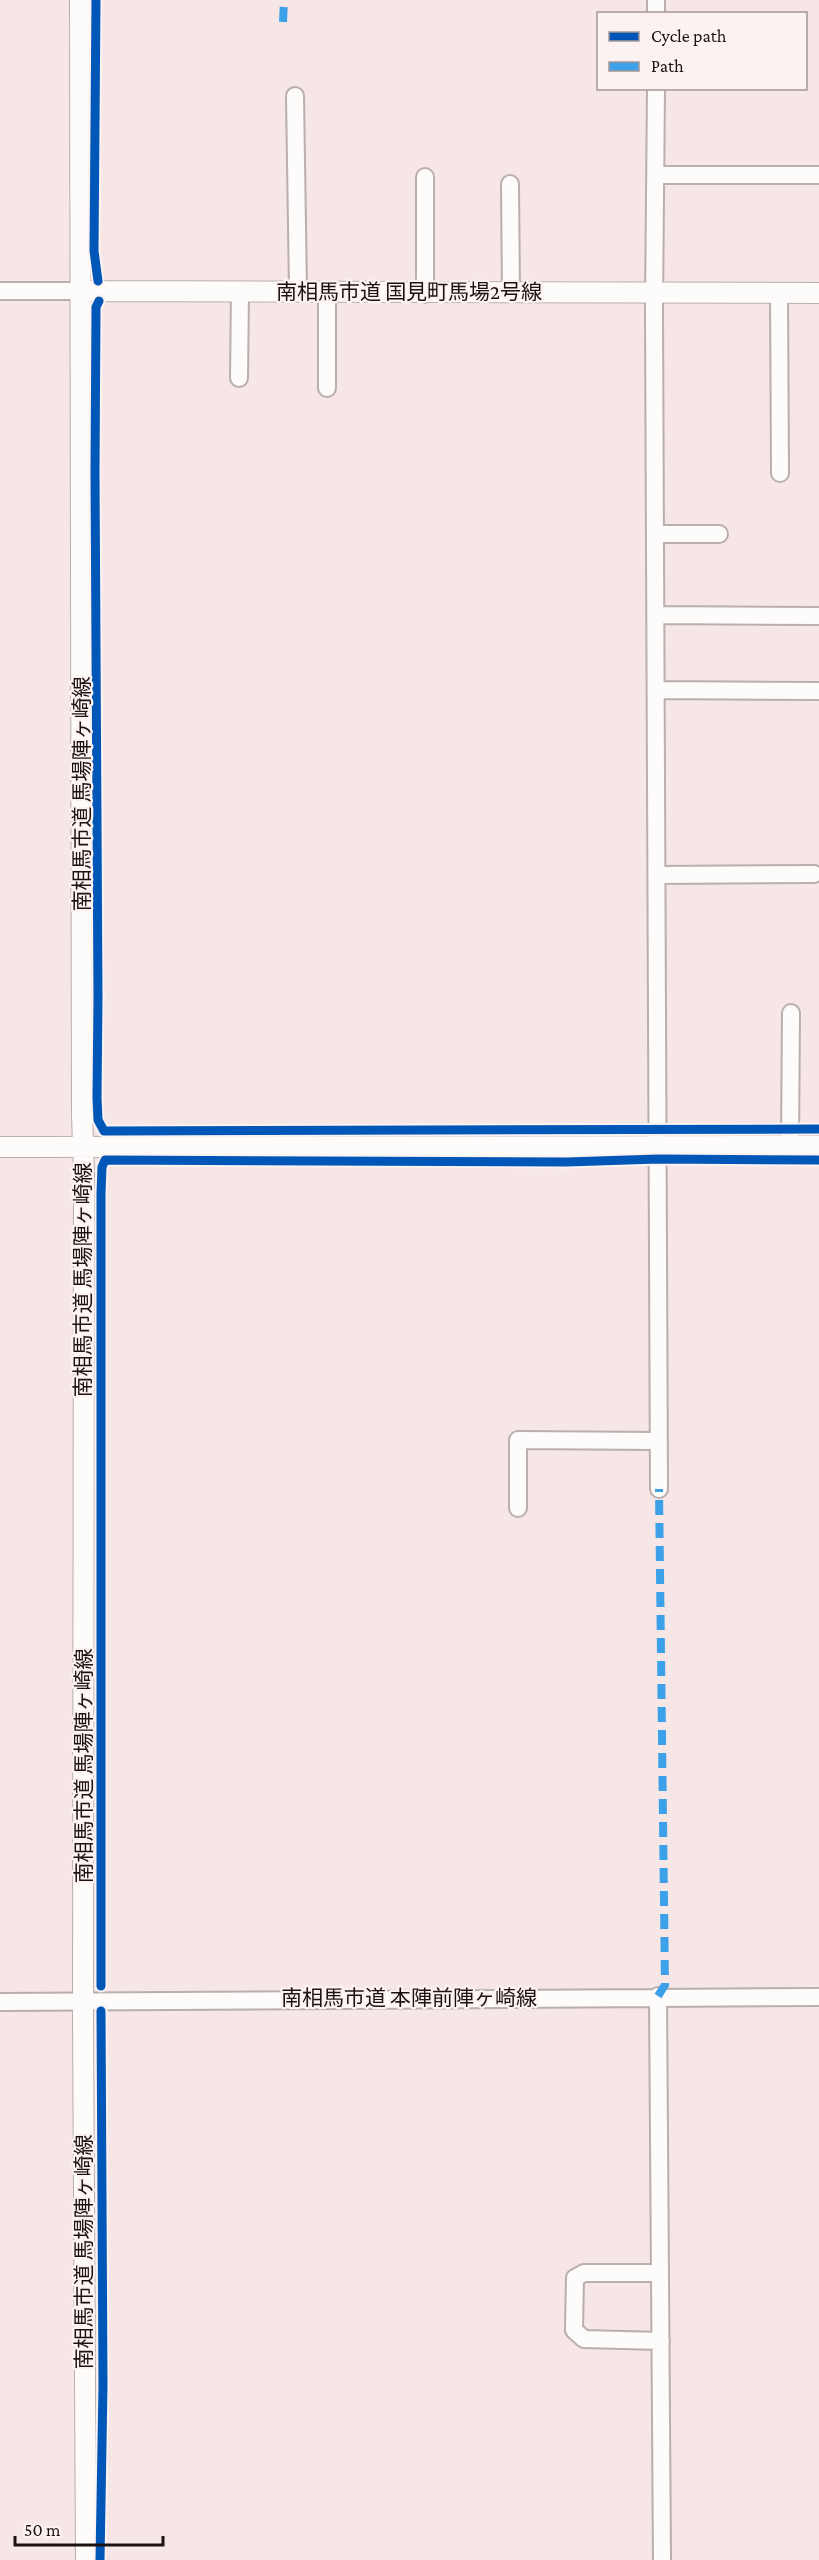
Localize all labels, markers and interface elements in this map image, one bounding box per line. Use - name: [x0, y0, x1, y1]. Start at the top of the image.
- legend: [597, 12, 807, 90]
- text: Cycle path: [651, 26, 727, 46]
- text: Path: [651, 56, 684, 76]
- street label: 南相馬市道 国見町馬場2号線: [276, 280, 542, 304]
- street label: 南相馬市道 馬場陣ヶ崎線: [70, 677, 94, 911]
- street label: 南相馬市道 馬場陣ヶ崎線: [71, 1163, 95, 1397]
- street label: 南相馬市道 馬場陣ヶ崎線: [72, 1649, 96, 1883]
- street label: 南相馬市道 本陣前陣ヶ崎線: [281, 1986, 537, 2010]
- street label: 南相馬市道 馬場陣ヶ崎線: [72, 2135, 96, 2369]
- scale bar: [15, 2509, 164, 2547]
- text: 50 m: [24, 2520, 61, 2540]

